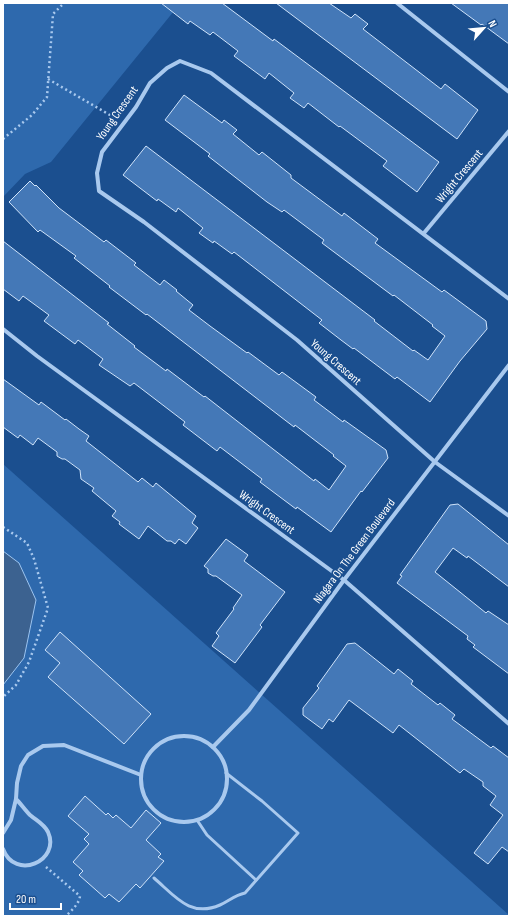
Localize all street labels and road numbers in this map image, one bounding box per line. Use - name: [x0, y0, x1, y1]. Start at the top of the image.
- street label: Young Crescent: [93, 83, 142, 143]
- street label: Wright Crescent: [433, 146, 486, 206]
- street label: Young Crescent: [307, 336, 365, 389]
- street label: Wright Crescent: [236, 487, 298, 538]
- street label: Niagara On The Green Boulevard: [310, 496, 399, 607]

